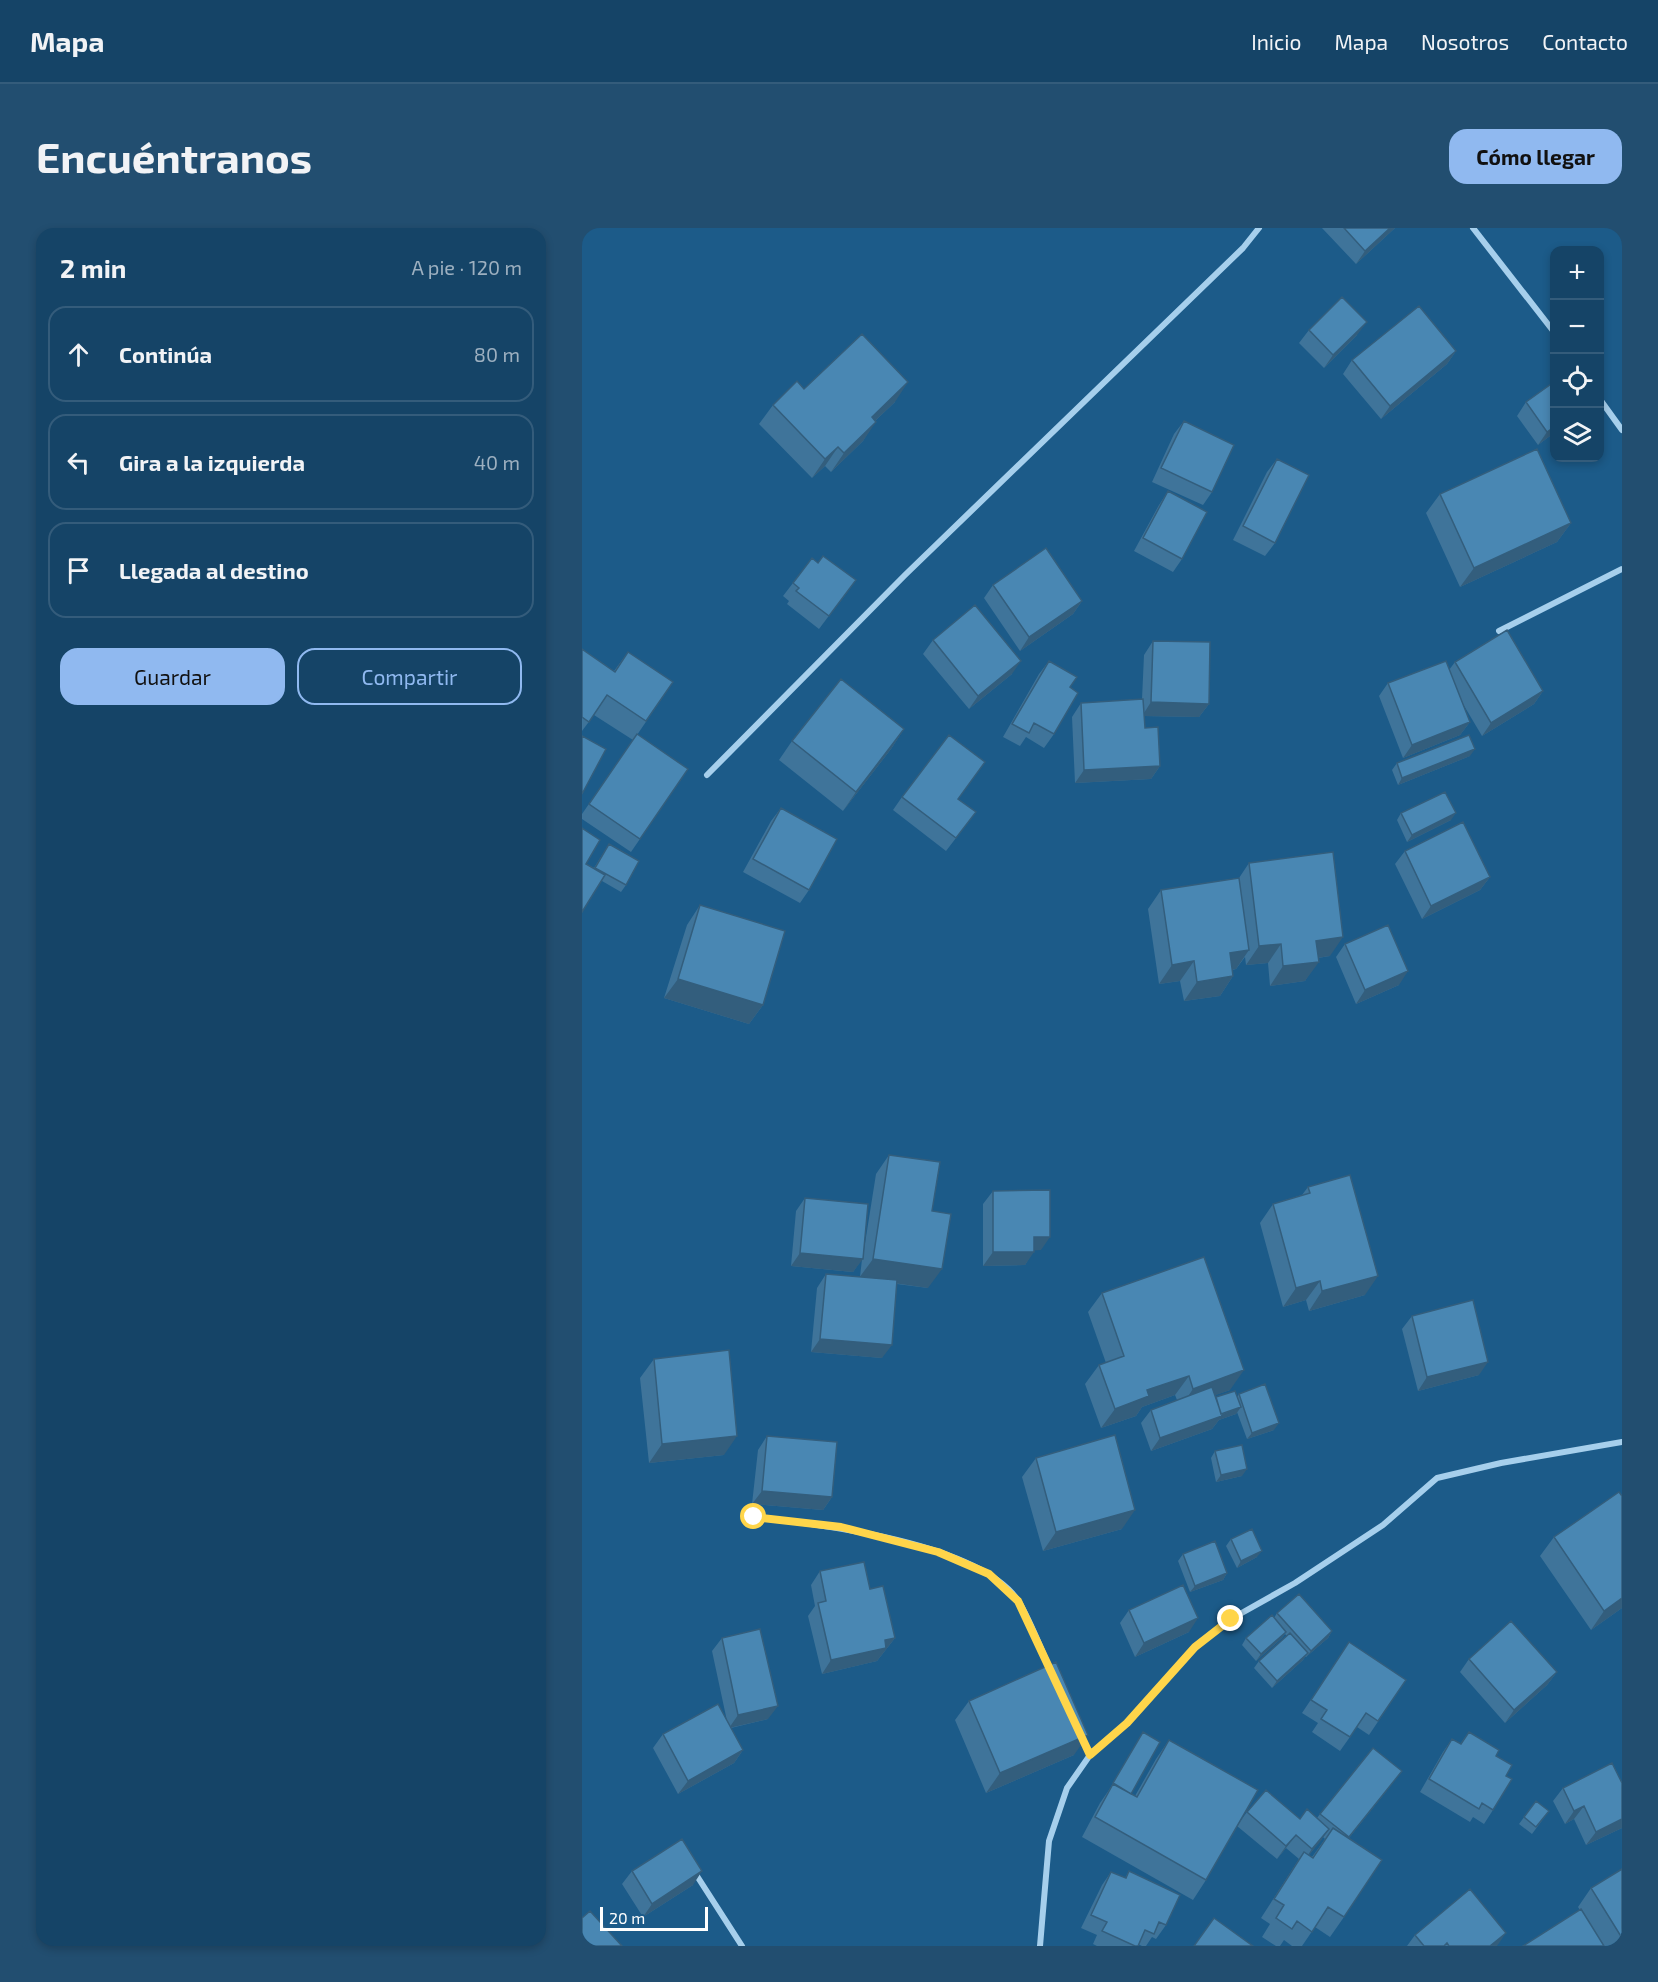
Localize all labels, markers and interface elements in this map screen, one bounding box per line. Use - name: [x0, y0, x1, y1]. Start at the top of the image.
- text: Mapa: [30, 24, 104, 58]
- text: Inicio: [1251, 29, 1301, 54]
- text: Mapa: [1334, 29, 1388, 54]
- text: Nosotros: [1421, 29, 1509, 54]
- text: Contacto: [1542, 29, 1628, 54]
- button: Cómo llegar: [1449, 129, 1622, 184]
- text: Encuéntranos: [36, 131, 312, 181]
- map controls: [1550, 246, 1604, 462]
- button: +: [1550, 246, 1604, 300]
- text: 2 min: [60, 252, 126, 283]
- text: A pie · 120 m: [411, 255, 522, 279]
- button: −: [1550, 300, 1604, 354]
- icon: ahead: [62, 338, 95, 371]
- text: Continúa: [119, 341, 212, 367]
- text: 80 m: [474, 342, 520, 366]
- button: locate: [1550, 354, 1604, 408]
- button: layers: [1550, 408, 1604, 462]
- icon: left: [62, 446, 95, 479]
- text: Gira a la izquierda: [119, 449, 305, 475]
- text: 40 m: [474, 450, 520, 474]
- icon: arrive: [62, 554, 95, 587]
- text: Llegada al destino: [119, 557, 309, 583]
- button: Guardar: [60, 648, 285, 705]
- button: Compartir: [297, 648, 522, 705]
- route start: [740, 1503, 766, 1529]
- route end: [1217, 1605, 1243, 1631]
- scale bar: [600, 1904, 708, 1932]
- text: 20 m: [609, 1908, 645, 1927]

